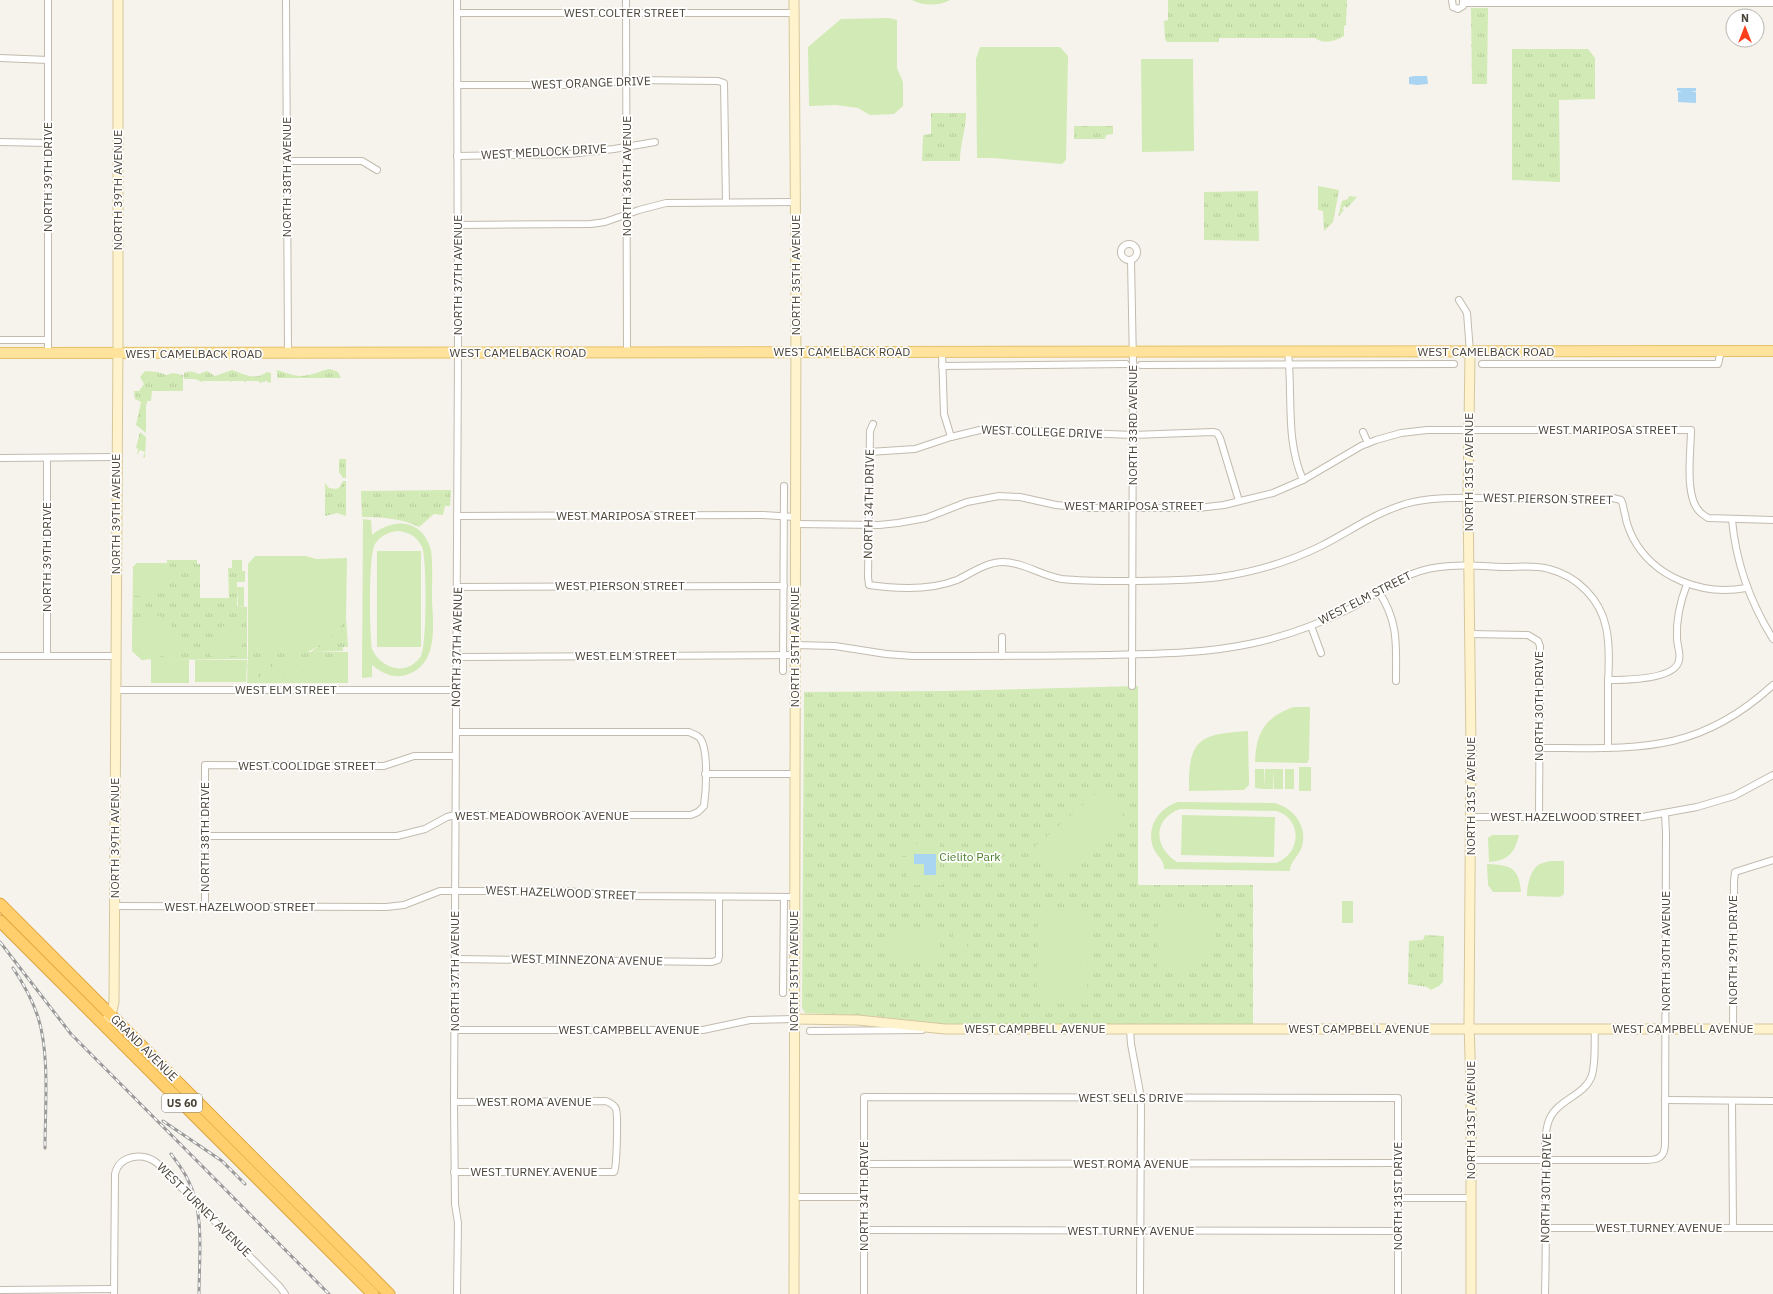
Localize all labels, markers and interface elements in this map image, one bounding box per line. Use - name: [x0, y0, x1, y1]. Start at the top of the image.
- street label: WEST COLTER STREET: [564, 5, 686, 20]
- north arrow: [1725, 8, 1765, 48]
- text: N: [1741, 11, 1749, 25]
- street label: WEST ORANGE DRIVE: [531, 73, 651, 92]
- street label: NORTH 36TH AVENUE: [619, 116, 634, 236]
- street label: NORTH 38TH AVENUE: [279, 117, 294, 237]
- street label: NORTH 39TH DRIVE: [40, 122, 55, 232]
- street label: NORTH 39TH AVENUE: [110, 130, 125, 250]
- street label: WEST MEDLOCK DRIVE: [481, 141, 607, 162]
- street label: NORTH 37TH AVENUE: [450, 215, 465, 335]
- street label: NORTH 35TH AVENUE: [788, 215, 803, 335]
- street label: WEST CAMELBACK ROAD: [774, 344, 910, 359]
- street label: WEST CAMELBACK ROAD: [1418, 344, 1554, 359]
- street label: WEST CAMELBACK ROAD: [450, 345, 586, 360]
- street label: WEST CAMELBACK ROAD: [126, 346, 262, 361]
- street label: NORTH 33RD AVENUE: [1125, 365, 1140, 485]
- street label: NORTH 31ST AVENUE: [1461, 413, 1476, 531]
- street label: WEST COLLEGE DRIVE: [981, 422, 1103, 441]
- street label: WEST MARIPOSA STREET: [1538, 422, 1678, 437]
- street label: NORTH 34TH DRIVE: [860, 449, 877, 559]
- street label: NORTH 39TH AVENUE: [108, 454, 123, 574]
- street label: WEST PIERSON STREET: [1483, 490, 1613, 507]
- street label: WEST MARIPOSA STREET: [1064, 498, 1204, 513]
- street label: NORTH 39TH DRIVE: [39, 502, 54, 612]
- street label: WEST MARIPOSA STREET: [556, 508, 696, 523]
- street label: WEST ELM STREET: [1316, 568, 1414, 627]
- street label: WEST PIERSON STREET: [555, 578, 685, 593]
- street label: NORTH 37TH AVENUE: [448, 587, 465, 707]
- street label: NORTH 35TH AVENUE: [787, 587, 802, 707]
- street label: WEST ELM STREET: [575, 648, 677, 663]
- street label: NORTH 30TH DRIVE: [1531, 651, 1546, 761]
- street label: WEST ELM STREET: [235, 682, 337, 697]
- street label: NORTH 31ST AVENUE: [1463, 737, 1478, 855]
- street label: WEST COOLIDGE STREET: [238, 758, 376, 773]
- street label: NORTH 39TH AVENUE: [107, 778, 122, 898]
- street label: NORTH 38TH DRIVE: [197, 782, 212, 892]
- street label: WEST MEADOWBROOK AVENUE: [455, 808, 629, 823]
- street label: WEST HAZELWOOD STREET: [1491, 809, 1642, 824]
- park label: Cielito Park: [939, 849, 1001, 864]
- street label: WEST HAZELWOOD STREET: [485, 882, 637, 903]
- street label: NORTH 30TH AVENUE: [1658, 891, 1673, 1011]
- street label: NORTH 29TH DRIVE: [1725, 895, 1740, 1005]
- street label: WEST HAZELWOOD STREET: [165, 899, 316, 914]
- street label: NORTH 37TH AVENUE: [447, 911, 462, 1031]
- street label: NORTH 35TH AVENUE: [786, 911, 801, 1031]
- street label: WEST MINNEZONA AVENUE: [511, 951, 663, 968]
- street label: GRAND AVENUE: [108, 1011, 181, 1084]
- street label: WEST CAMPBELL AVENUE: [964, 1021, 1106, 1036]
- street label: WEST CAMPBELL AVENUE: [1288, 1021, 1430, 1036]
- street label: WEST CAMPBELL AVENUE: [1612, 1021, 1754, 1036]
- street label: WEST CAMPBELL AVENUE: [558, 1022, 700, 1037]
- street label: NORTH 31ST AVENUE: [1463, 1061, 1478, 1179]
- street label: WEST SELLS DRIVE: [1079, 1090, 1183, 1105]
- road number: US 60: [162, 1094, 202, 1112]
- street label: WEST ROMA AVENUE: [476, 1094, 592, 1109]
- street label: NORTH 30TH DRIVE: [1537, 1133, 1554, 1243]
- street label: NORTH 34TH DRIVE: [856, 1141, 871, 1251]
- street label: NORTH 31ST DRIVE: [1390, 1142, 1405, 1250]
- street label: WEST ROMA AVENUE: [1073, 1156, 1189, 1171]
- street label: WEST TURNEY AVENUE: [154, 1159, 255, 1260]
- street label: WEST TURNEY AVENUE: [470, 1164, 598, 1179]
- street label: WEST TURNEY AVENUE: [1595, 1220, 1723, 1235]
- street label: WEST TURNEY AVENUE: [1067, 1223, 1195, 1238]

